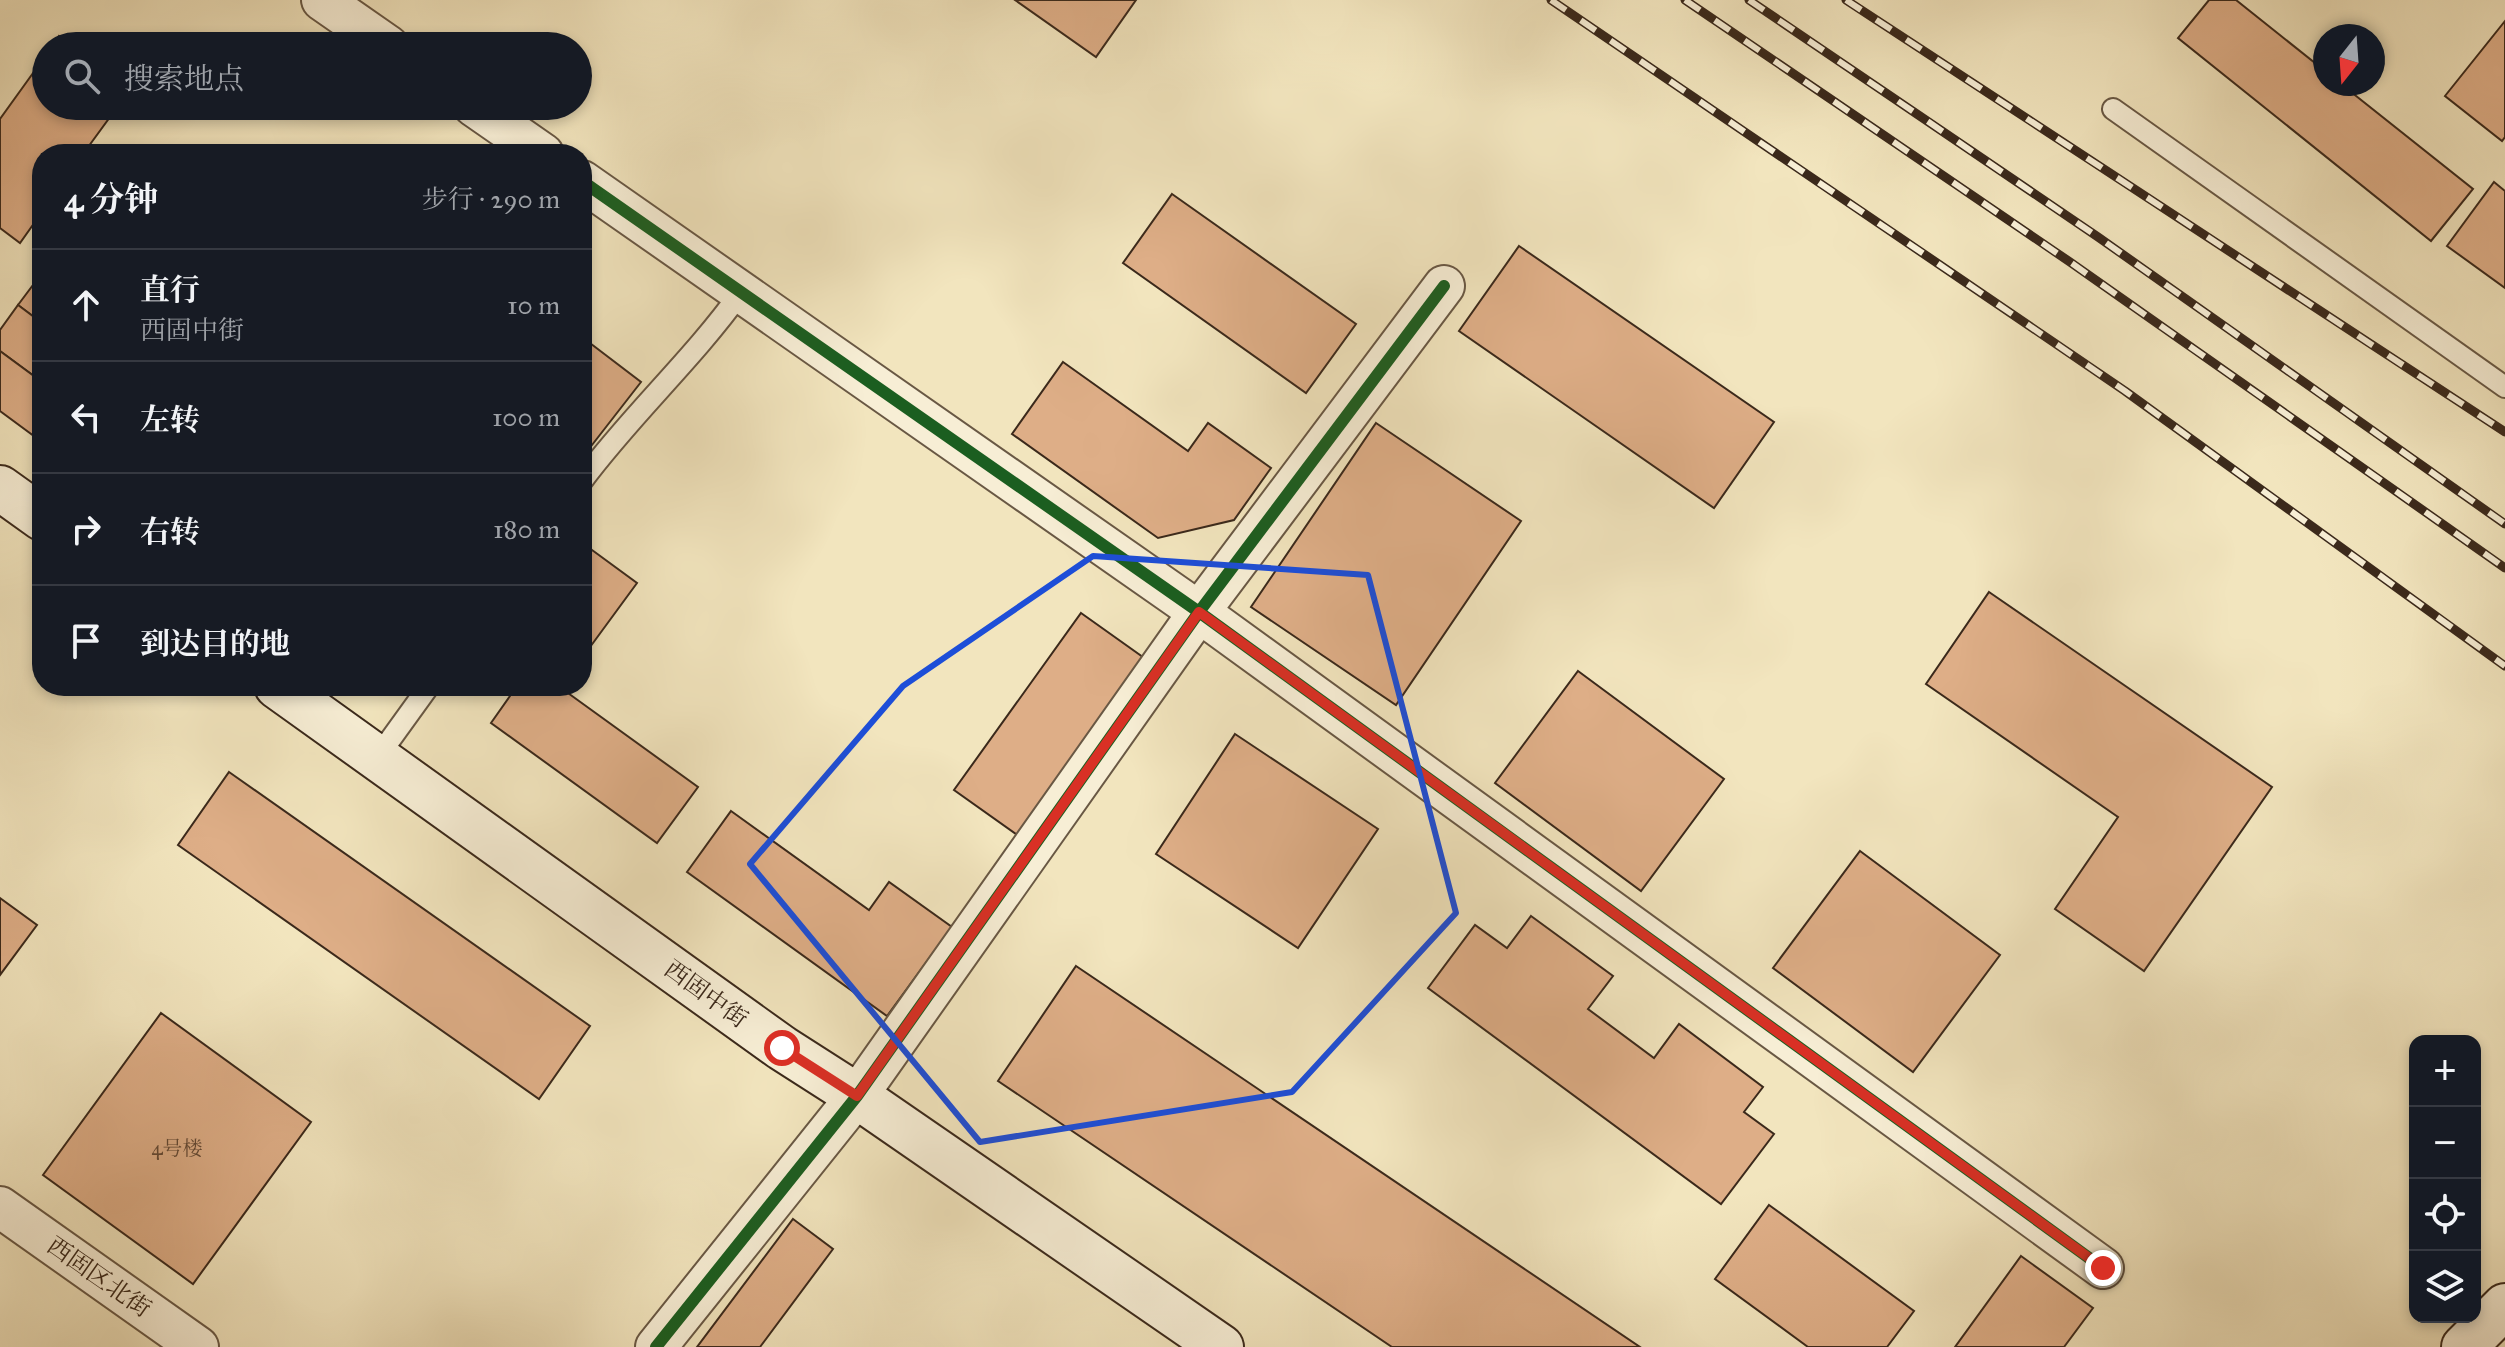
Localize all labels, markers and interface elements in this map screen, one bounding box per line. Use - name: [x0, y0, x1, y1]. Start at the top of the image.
- north arrow: [2313, 24, 2385, 96]
- search box: [32, 32, 592, 120]
- icon: search: [60, 54, 104, 98]
- text: 搜索地点: [124, 61, 244, 97]
- text: 4 分钟: [64, 179, 158, 220]
- text: 步行 · 290 m: [422, 183, 560, 215]
- text: 直行: [140, 272, 200, 308]
- icon: ahead: [64, 283, 108, 327]
- text: 10 m: [507, 289, 560, 321]
- text: 西固中街: [140, 314, 244, 346]
- icon: left: [64, 395, 108, 439]
- text: 100 m: [492, 401, 560, 433]
- text: 左转: [140, 402, 200, 438]
- icon: right: [64, 507, 108, 551]
- text: 180 m: [493, 513, 560, 545]
- text: 右转: [140, 514, 200, 550]
- icon: arrive: [64, 619, 108, 663]
- text: 到达目的地: [140, 626, 290, 662]
- street label: 西固中街: [658, 954, 754, 1034]
- route start: [764, 1030, 800, 1066]
- map controls: [2409, 1035, 2481, 1323]
- button: +: [2409, 1035, 2481, 1107]
- button: −: [2409, 1107, 2481, 1179]
- house number: 4号楼: [151, 1136, 203, 1160]
- button: locate: [2409, 1179, 2481, 1251]
- street label: 西固区北街: [41, 1230, 157, 1324]
- route end: [2085, 1250, 2121, 1286]
- button: layers: [2409, 1251, 2481, 1323]

